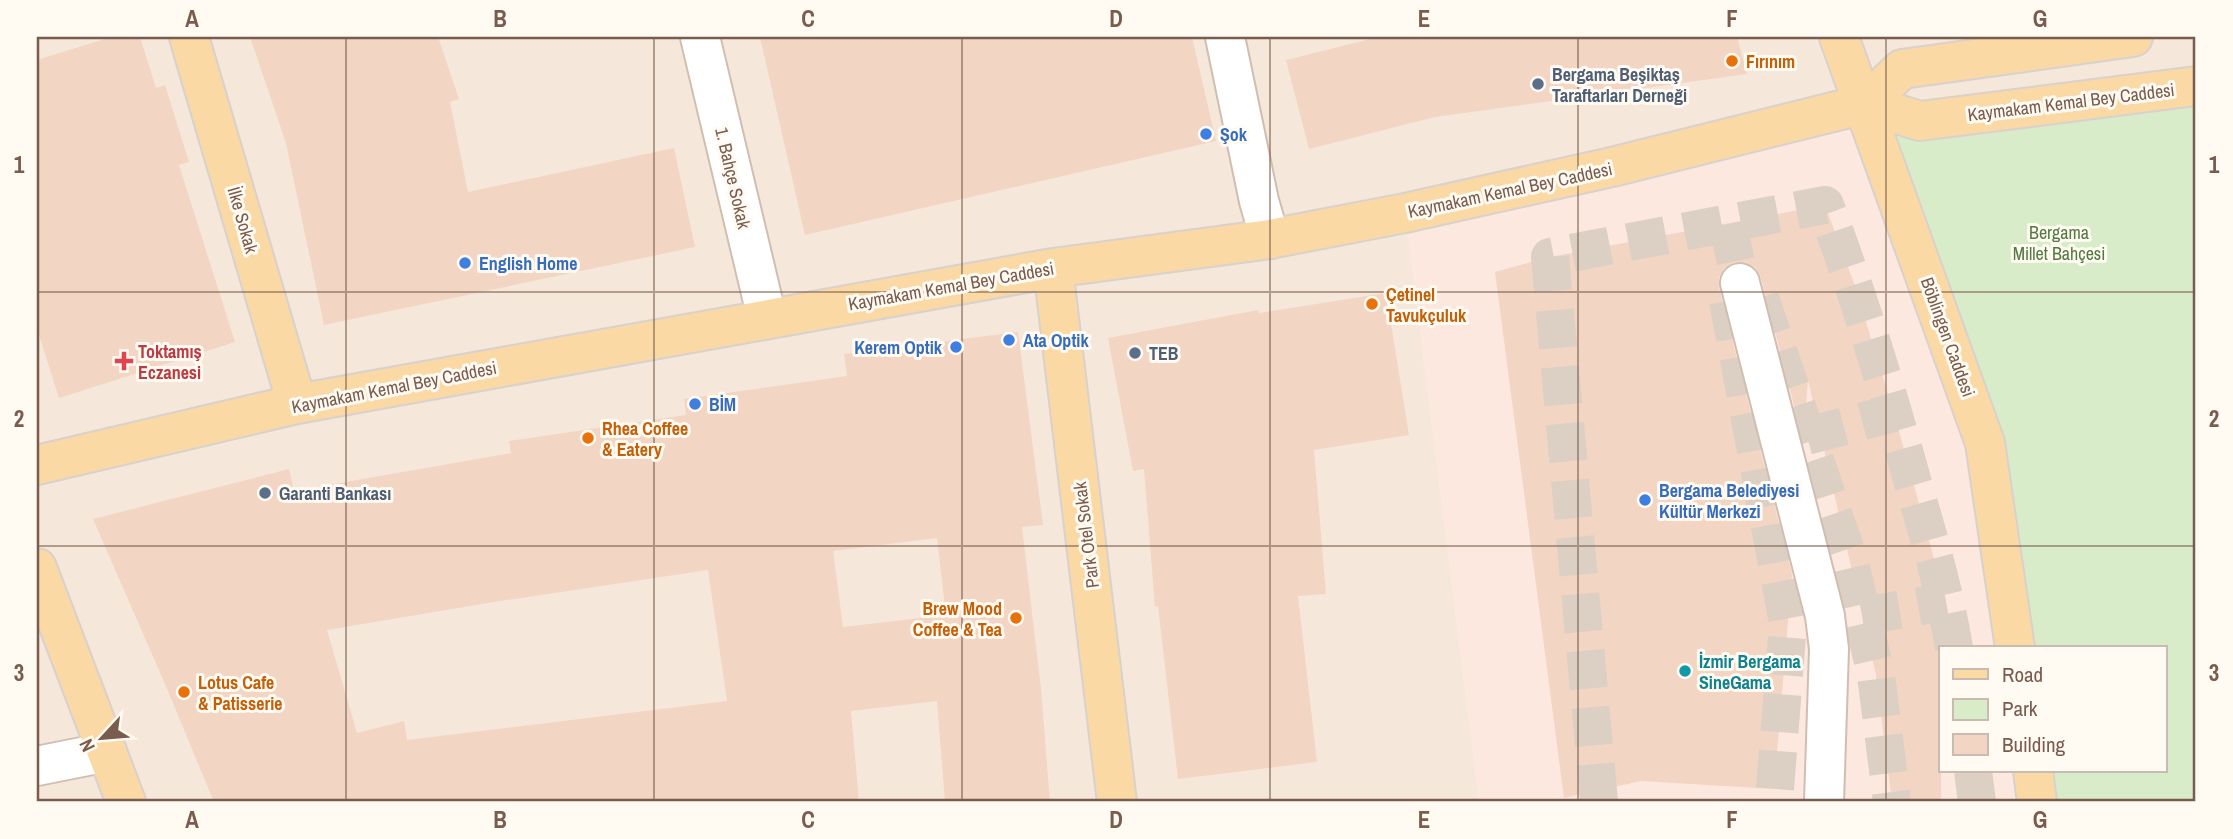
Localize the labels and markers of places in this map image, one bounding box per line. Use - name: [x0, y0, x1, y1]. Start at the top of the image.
- place label: Fırınım: [1746, 49, 1795, 74]
- marker: Fırınım: [1724, 53, 1740, 69]
- place label: Bergama Beşiktaş Taraftarları Derneği: [1552, 62, 1687, 108]
- marker: Bergama Beşiktaş Taraftarları Derneği: [1530, 76, 1546, 92]
- place label: Şok: [1220, 122, 1248, 147]
- marker: Şok: [1198, 126, 1214, 142]
- place label: English Home: [479, 251, 577, 276]
- marker: English Home: [457, 255, 473, 271]
- place label: Çetinel Tavukçuluk: [1386, 282, 1467, 328]
- marker: Çetinel Tavukçuluk: [1364, 296, 1380, 312]
- place label: Ata Optik: [1023, 328, 1089, 353]
- marker: Ata Optik: [1001, 332, 1017, 348]
- place label: Kerem Optik: [854, 335, 943, 360]
- place label: Toktamış Eczanesi: [138, 339, 202, 385]
- marker: Kerem Optik: [948, 339, 964, 355]
- place label: TEB: [1149, 341, 1179, 366]
- marker: TEB: [1127, 345, 1143, 361]
- marker: Toktamış Eczanesi: [116, 353, 132, 369]
- place label: BİM: [709, 392, 736, 417]
- marker: BİM: [687, 396, 703, 412]
- place label: Rhea Coffee & Eatery: [602, 416, 688, 462]
- marker: Rhea Coffee & Eatery: [580, 430, 596, 446]
- place label: Bergama Belediyesi Kültür Merkezi: [1659, 478, 1799, 524]
- place label: Garanti Bankası: [279, 481, 391, 506]
- marker: Garanti Bankası: [257, 485, 273, 501]
- marker: Bergama Belediyesi Kültür Merkezi: [1637, 492, 1653, 508]
- place label: Brew Mood Coffee & Tea: [913, 596, 1003, 642]
- marker: Brew Mood Coffee & Tea: [1008, 610, 1024, 626]
- place label: İzmir Bergama SineGama: [1699, 649, 1802, 695]
- marker: İzmir Bergama SineGama: [1677, 663, 1693, 679]
- place label: Lotus Cafe & Patisserie: [198, 670, 283, 716]
- marker: Lotus Cafe & Patisserie: [176, 684, 192, 700]

